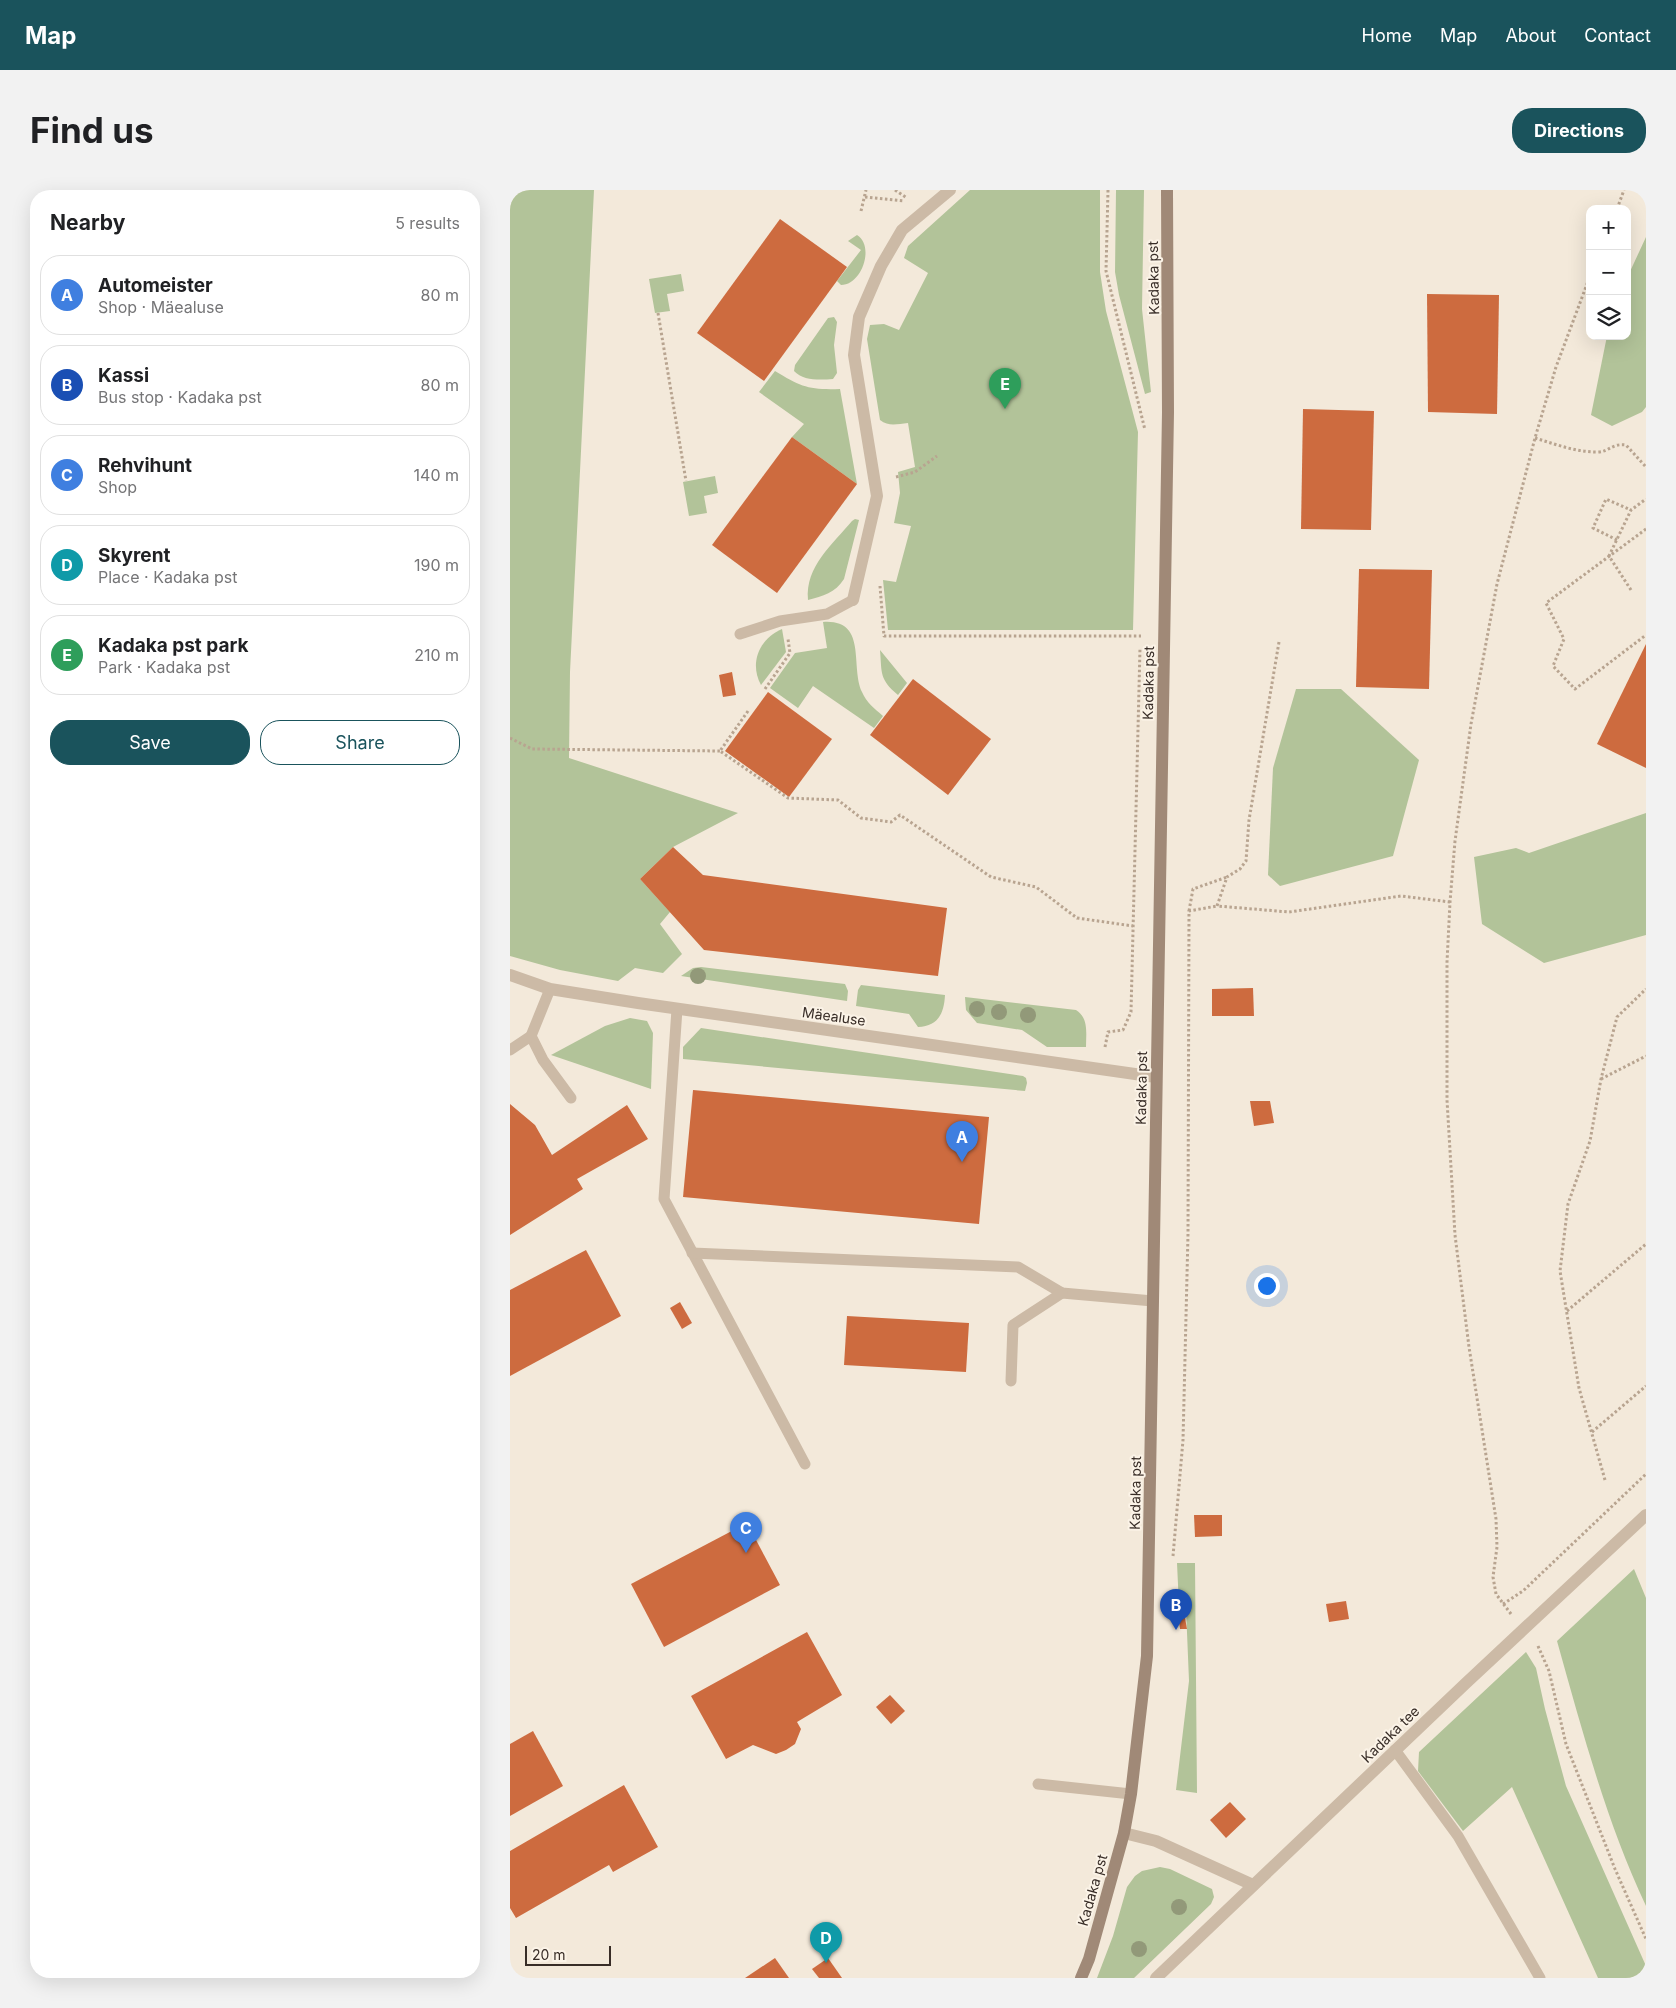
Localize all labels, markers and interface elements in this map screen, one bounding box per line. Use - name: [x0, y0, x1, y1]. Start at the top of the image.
- text: Map: [25, 21, 76, 50]
- text: Home: [1362, 25, 1412, 46]
- text: Map: [1440, 25, 1477, 46]
- text: About: [1505, 25, 1556, 46]
- text: Contact: [1584, 25, 1651, 46]
- button: Directions: [1512, 108, 1646, 153]
- text: Find us: [30, 109, 154, 151]
- map controls: [1586, 205, 1631, 340]
- button: +: [1586, 205, 1631, 250]
- text: Nearby: [50, 210, 125, 235]
- text: 5 results: [395, 213, 460, 233]
- street label: Kadaka pst: [1144, 241, 1162, 315]
- button: −: [1586, 250, 1631, 295]
- text: Automeister: [98, 274, 213, 297]
- text: A: [61, 285, 73, 305]
- text: 80 m: [420, 285, 459, 305]
- button: layers: [1586, 295, 1631, 340]
- text: Shop · Mäealuse: [98, 297, 224, 317]
- text: Kassi: [98, 364, 149, 387]
- pin: E: [989, 368, 1021, 409]
- text: B: [62, 375, 72, 395]
- text: 80 m: [420, 375, 459, 395]
- text: Bus stop · Kadaka pst: [98, 387, 262, 407]
- text: Rehvihunt: [98, 454, 192, 477]
- text: C: [61, 465, 73, 485]
- text: 140 m: [414, 465, 459, 485]
- text: Shop: [98, 477, 137, 497]
- text: Skyrent: [98, 544, 170, 567]
- text: D: [61, 555, 73, 575]
- text: 190 m: [414, 555, 459, 575]
- text: Place · Kadaka pst: [98, 567, 237, 587]
- text: Kadaka pst park: [98, 634, 249, 657]
- text: E: [62, 645, 72, 665]
- text: 210 m: [414, 645, 459, 665]
- street label: Kadaka pst: [1139, 646, 1157, 720]
- text: Park · Kadaka pst: [98, 657, 230, 677]
- button: Save: [50, 720, 250, 765]
- button: Share: [260, 720, 460, 765]
- street label: Mäealuse: [801, 1003, 867, 1029]
- street label: Kadaka pst: [1132, 1051, 1150, 1125]
- pin: A: [946, 1121, 978, 1162]
- your location: [1254, 1273, 1280, 1299]
- street label: Kadaka pst: [1126, 1456, 1144, 1530]
- pin: C: [730, 1512, 762, 1553]
- pin: B: [1160, 1589, 1192, 1630]
- street label: Kadaka tee: [1357, 1702, 1423, 1766]
- street label: Kadaka pst: [1074, 1852, 1110, 1928]
- pin: D: [810, 1922, 842, 1963]
- scale bar: [525, 1943, 611, 1966]
- text: 20 m: [532, 1946, 566, 1963]

